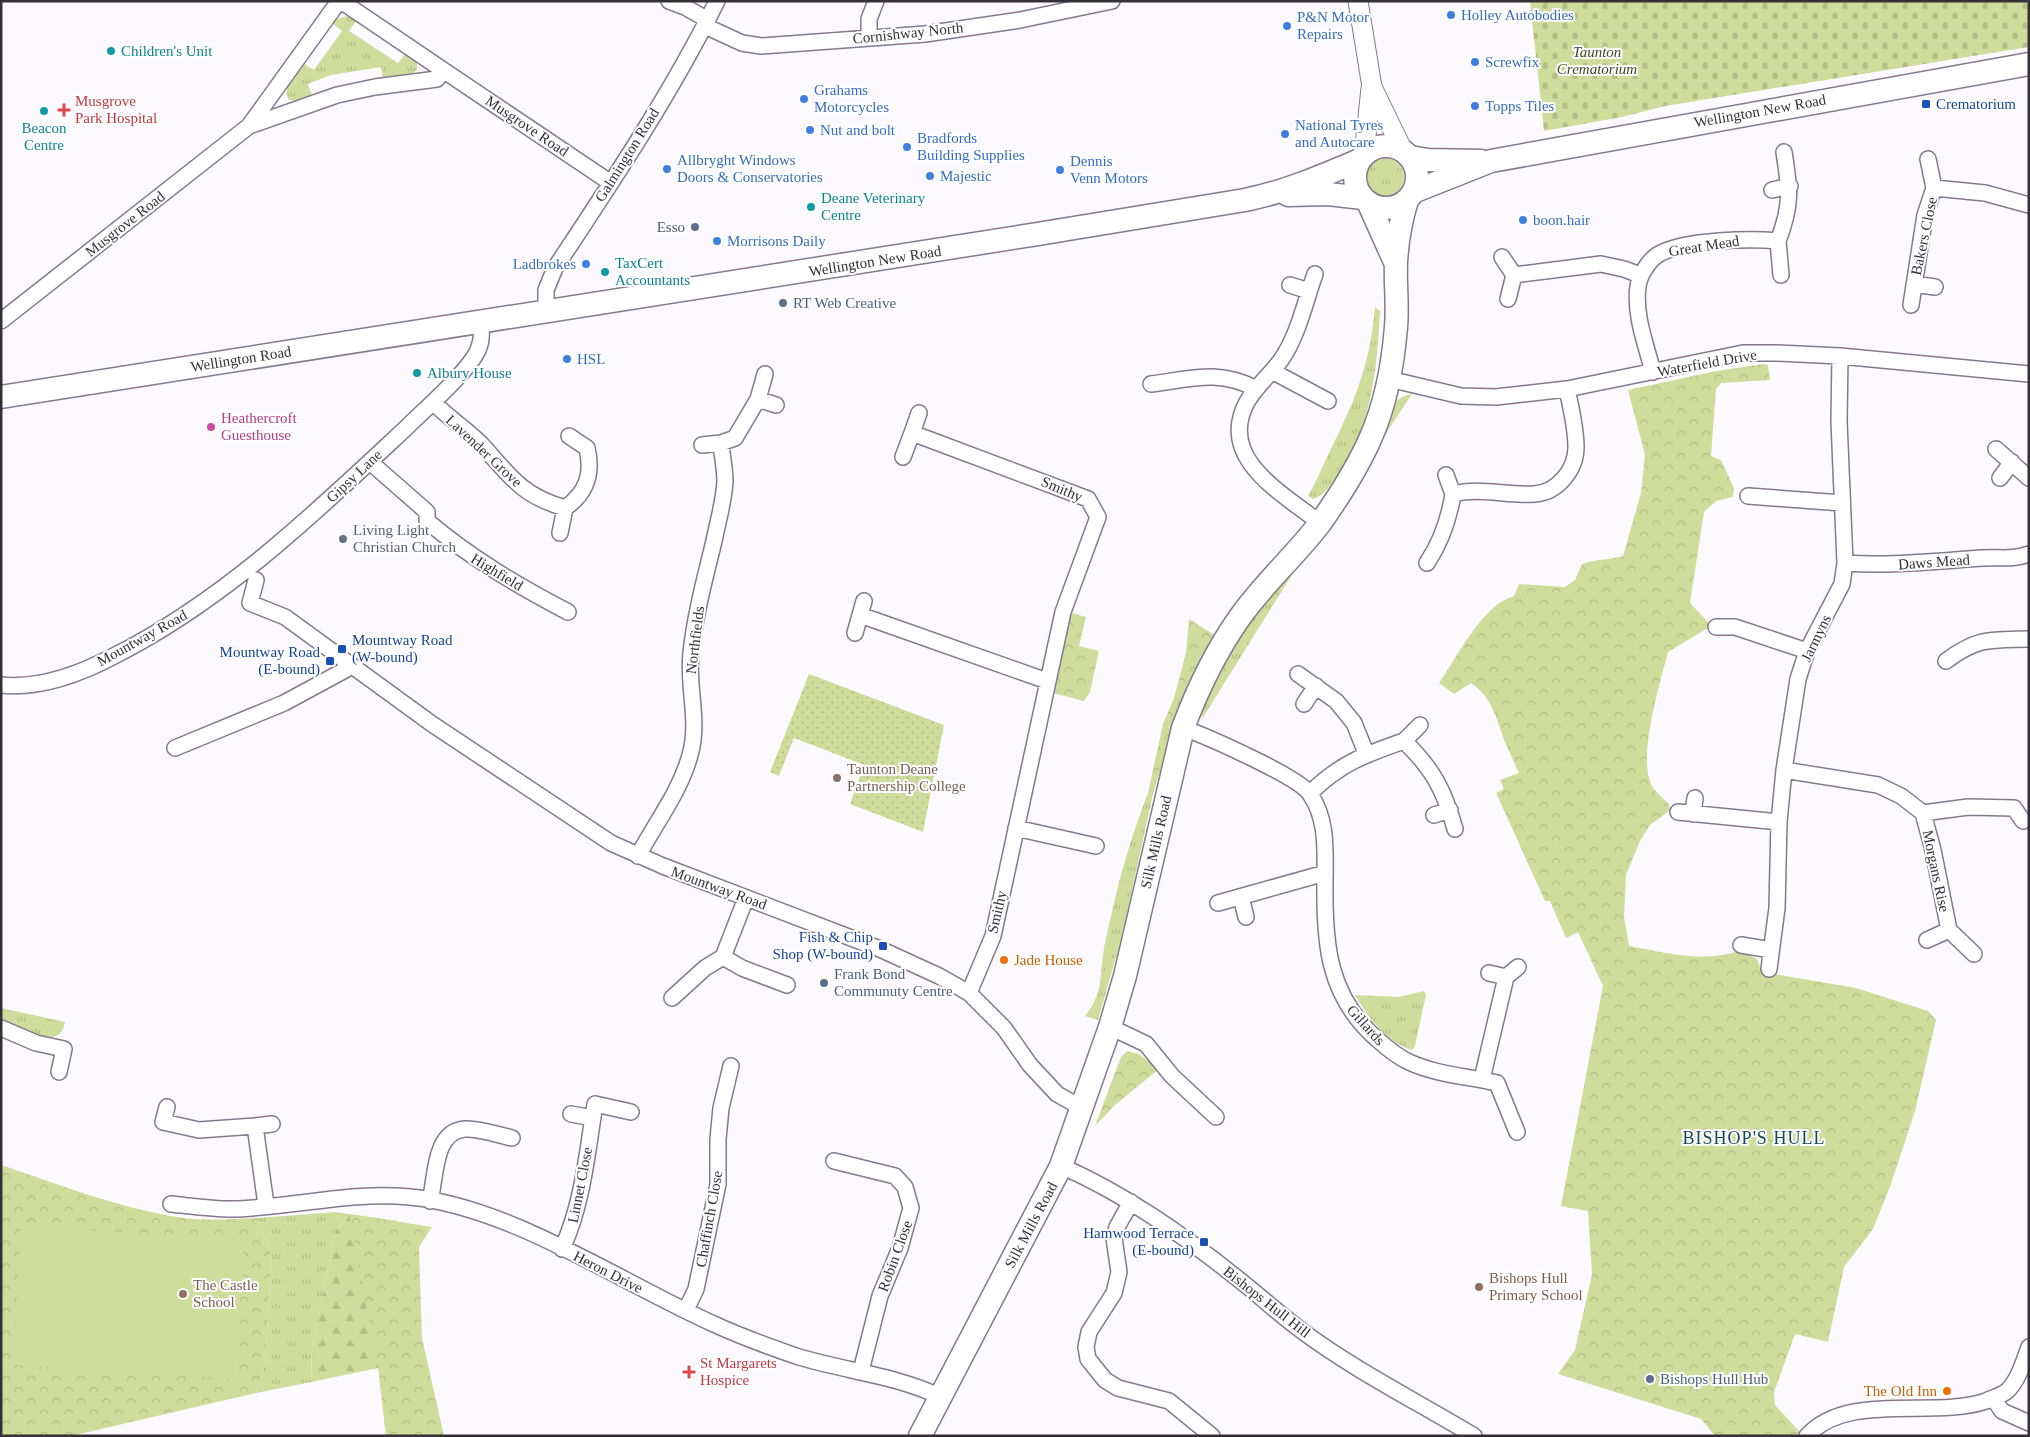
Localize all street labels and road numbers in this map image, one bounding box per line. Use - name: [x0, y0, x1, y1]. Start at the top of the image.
- street label: Cornishway North: [852, 19, 965, 47]
- street label: Wellington New Road: [1693, 91, 1828, 130]
- street label: Musgrove Road: [483, 92, 572, 160]
- street label: Galmington Road: [592, 105, 662, 205]
- street label: Musgrove Road: [82, 188, 168, 260]
- street label: Bakers Close: [1908, 195, 1940, 277]
- street label: Great Mead: [1668, 232, 1741, 259]
- street label: Wellington New Road: [808, 243, 943, 279]
- street label: Wellington Road: [190, 343, 293, 375]
- street label: Waterfield Drive: [1656, 346, 1758, 380]
- street label: Lavender Grove: [443, 412, 525, 490]
- street label: Gipsy Lane: [323, 446, 385, 506]
- street label: Smithy: [1039, 473, 1086, 505]
- street label: Highfield: [468, 550, 526, 594]
- street label: Daws Mead: [1897, 551, 1971, 572]
- street label: Northfields: [683, 605, 707, 675]
- street label: Mountway Road: [94, 606, 190, 669]
- street label: Jarmyns: [1798, 612, 1834, 664]
- street label: Silk Mills Road: [1138, 793, 1175, 890]
- street label: Morgans Rise: [1919, 829, 1953, 914]
- street label: Mountway Road: [669, 863, 769, 913]
- street label: Smithy: [984, 889, 1010, 935]
- street label: Gillards: [1344, 1002, 1388, 1048]
- street label: Linnet Close: [565, 1145, 595, 1224]
- street label: Chaffinch Close: [693, 1169, 725, 1268]
- street label: Silk Mills Road: [1002, 1179, 1061, 1271]
- street label: Robin Close: [875, 1218, 915, 1294]
- street label: Heron Drive: [571, 1248, 646, 1296]
- street label: Bishops Hull Hill: [1220, 1263, 1314, 1341]

